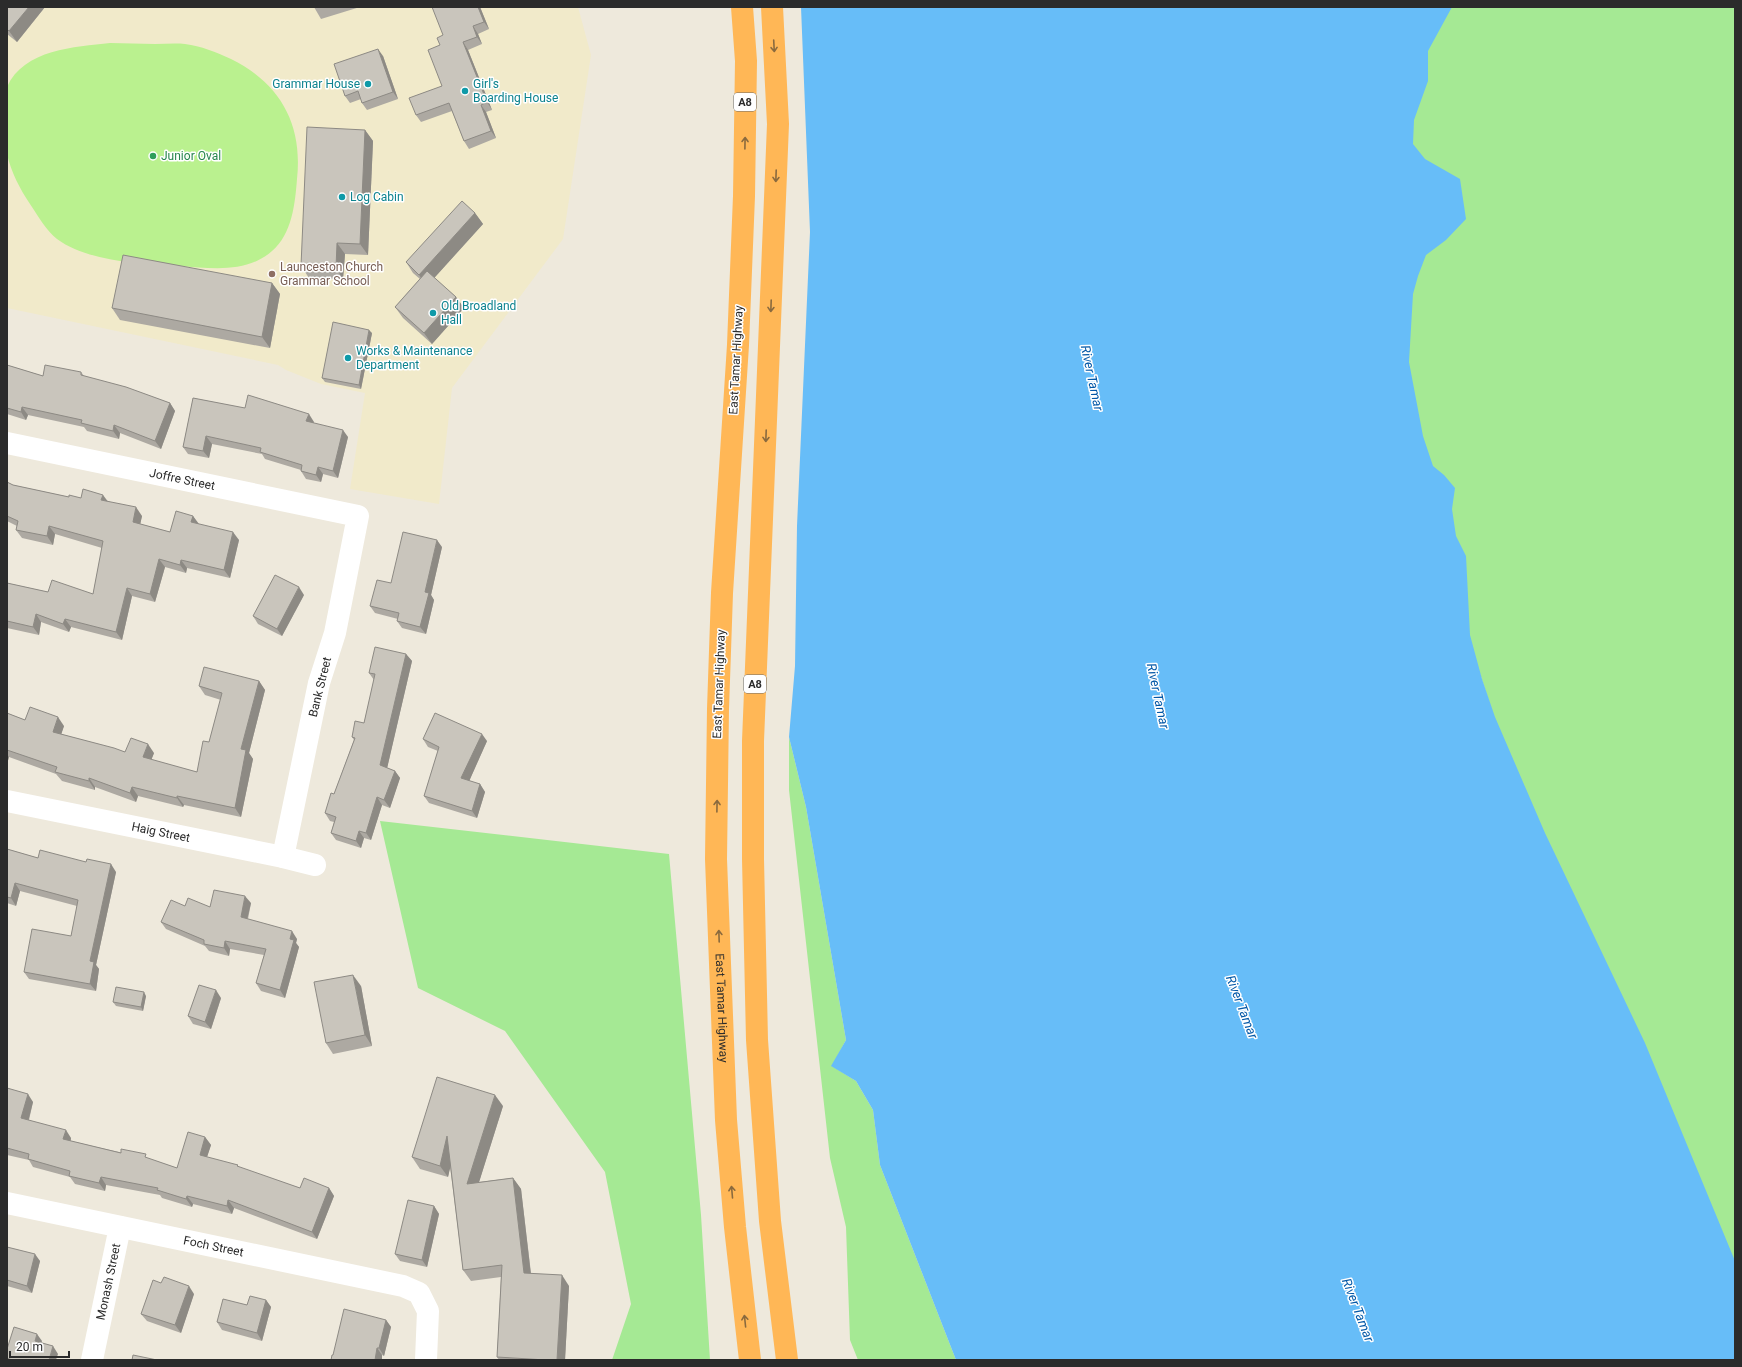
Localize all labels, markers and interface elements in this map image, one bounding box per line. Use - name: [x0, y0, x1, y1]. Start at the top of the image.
- one-way arrow: [771, 39, 778, 52]
- place label: Grammar House: [272, 77, 360, 91]
- place label: Girl's Boarding House: [473, 77, 558, 105]
- marker: Grammar House: [363, 79, 373, 89]
- marker: Girl's Boarding House: [460, 86, 470, 96]
- road number: A8: [734, 93, 756, 111]
- one-way arrow: [741, 137, 749, 150]
- place label: Junior Oval: [161, 149, 221, 163]
- marker: Junior Oval: [148, 151, 158, 161]
- one-way arrow: [772, 169, 780, 182]
- place label: Log Cabin: [350, 190, 404, 204]
- marker: Log Cabin: [337, 192, 347, 202]
- place label: Launceston Church Grammar School: [280, 260, 383, 288]
- marker: Launceston Church Grammar School: [267, 269, 277, 279]
- place label: Old Broadland Hall: [441, 299, 516, 327]
- one-way arrow: [767, 299, 775, 312]
- street label: East Tamar Highway: [726, 305, 746, 415]
- marker: Old Broadland Hall: [428, 308, 438, 318]
- place label: Works & Maintenance Department: [356, 344, 472, 372]
- water label: River Tamar: [1078, 344, 1106, 413]
- marker: Works & Maintenance Department: [343, 353, 353, 363]
- one-way arrow: [762, 429, 770, 442]
- street label: Joffre Street: [148, 466, 216, 493]
- street label: East Tamar Highway: [710, 629, 728, 739]
- street label: Bank Street: [306, 655, 334, 718]
- water label: River Tamar: [1144, 662, 1172, 731]
- road number: A8: [744, 675, 766, 693]
- one-way arrow: [713, 800, 721, 813]
- street label: Haig Street: [130, 819, 191, 845]
- one-way arrow: [715, 930, 723, 943]
- street label: East Tamar Highway: [713, 953, 731, 1063]
- water label: River Tamar: [1223, 973, 1261, 1041]
- one-way arrow: [728, 1186, 735, 1199]
- street label: Foch Street: [182, 1233, 245, 1259]
- street label: Monash Street: [94, 1242, 123, 1321]
- water label: River Tamar: [1339, 1276, 1377, 1344]
- one-way arrow: [742, 1315, 749, 1328]
- scale bar: [10, 1333, 69, 1359]
- text: 20 m: [16, 1340, 43, 1354]

